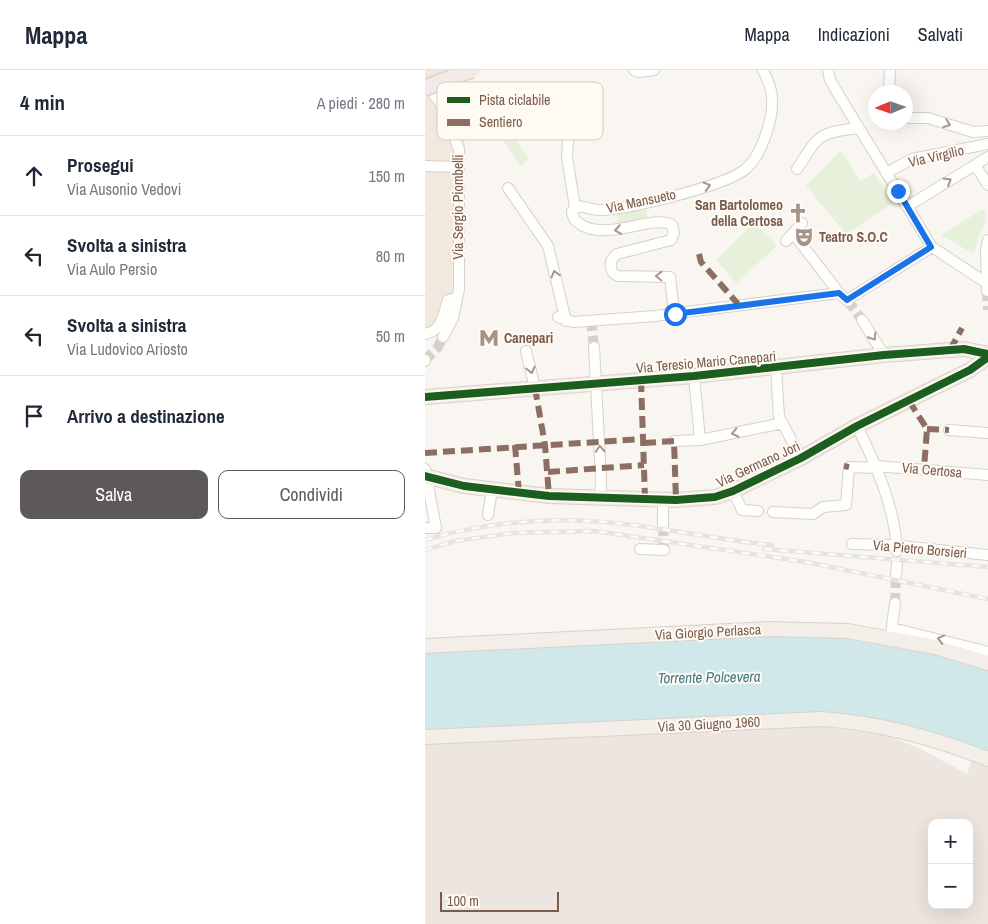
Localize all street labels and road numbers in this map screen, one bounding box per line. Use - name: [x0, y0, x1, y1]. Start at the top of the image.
- street label: Via Virgilio: [906, 141, 966, 171]
- street label: Via Sergio Piombelli: [449, 154, 467, 260]
- street label: Via Mansueto: [605, 185, 677, 217]
- street label: Via Teresio Mario Canepari: [635, 347, 777, 377]
- street label: Via Germano Jori: [713, 437, 803, 491]
- street label: Via Certosa: [901, 458, 963, 482]
- street label: Via Pietro Borsieri: [872, 536, 968, 562]
- street label: Via Giorgio Perlasca: [654, 620, 762, 644]
- street label: Via 30 Giugno 1960: [657, 712, 761, 736]

